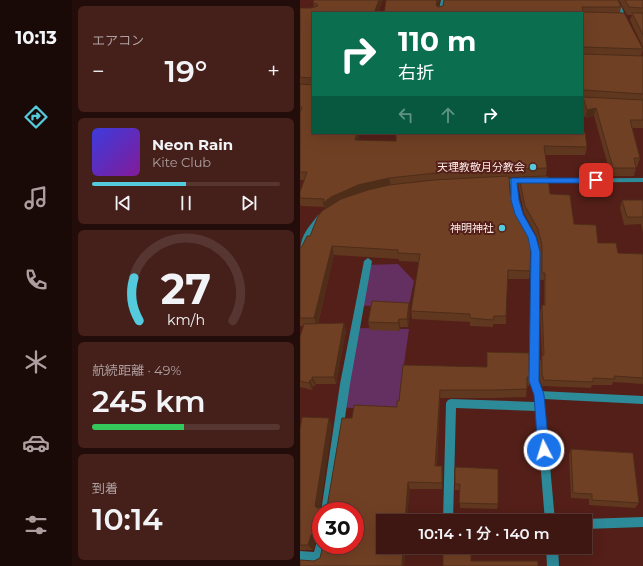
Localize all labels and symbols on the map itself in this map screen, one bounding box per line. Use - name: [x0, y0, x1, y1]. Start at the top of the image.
- place label: 天理教敬月分教会: [437, 160, 525, 174]
- marker: 天理教敬月分教会: [528, 162, 538, 172]
- pin: [579, 163, 613, 197]
- place label: 神明神社: [450, 221, 494, 235]
- marker: 神明神社: [497, 223, 507, 233]
- position arrow: [523, 429, 565, 471]
- speed limit sign: 30: [312, 502, 364, 554]

